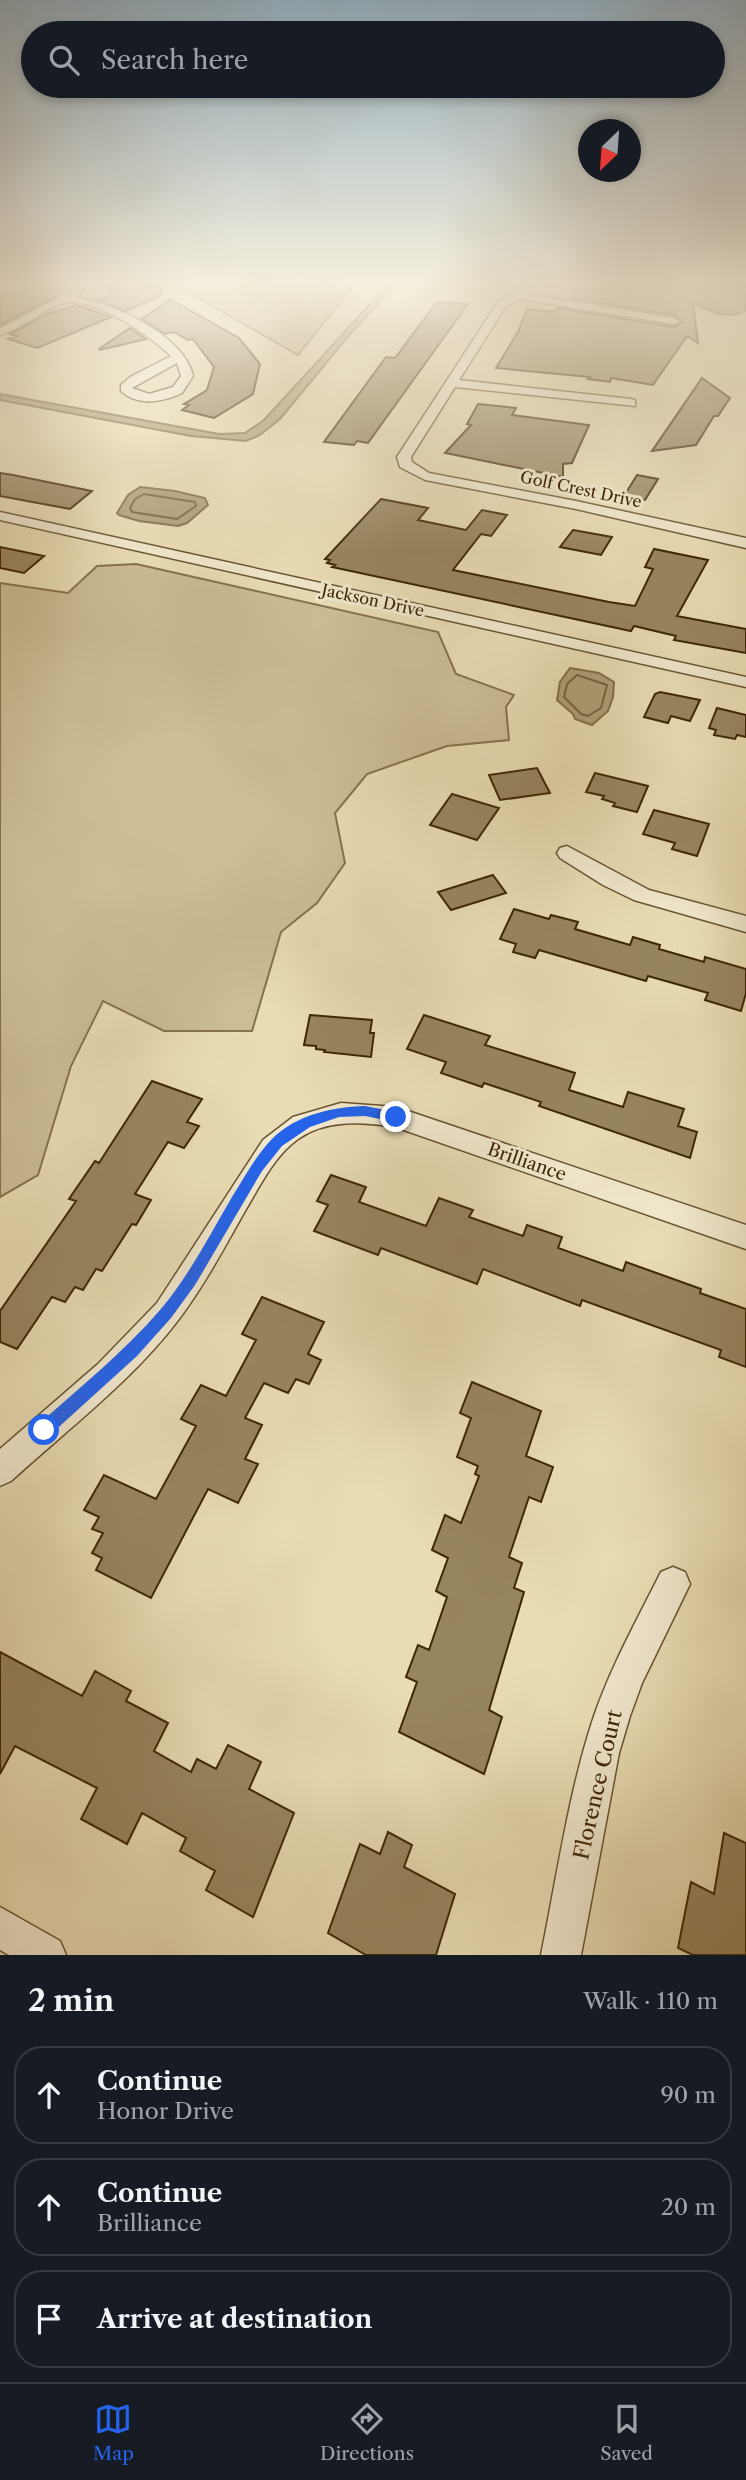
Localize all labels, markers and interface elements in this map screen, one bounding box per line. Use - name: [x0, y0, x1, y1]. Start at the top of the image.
- search box: [21, 21, 725, 98]
- icon: search: [45, 41, 83, 79]
- text: Search here: [101, 44, 248, 76]
- north arrow: [578, 119, 641, 182]
- street label: Golf Crest Drive: [518, 466, 644, 512]
- street label: Jackson Drive: [317, 579, 426, 621]
- route end: [380, 1101, 411, 1132]
- street label: Brilliance: [485, 1138, 569, 1186]
- route start: [28, 1414, 59, 1445]
- street label: Florence Court: [568, 1707, 627, 1862]
- text: 2 min: [28, 1982, 114, 2019]
- text: Walk · 110 m: [583, 1987, 718, 2015]
- text: Continue: [97, 2065, 222, 2097]
- icon: ahead: [30, 2076, 68, 2114]
- text: 90 m: [660, 2081, 716, 2109]
- text: Honor Drive: [97, 2097, 234, 2125]
- text: Continue: [97, 2177, 222, 2209]
- icon: ahead: [30, 2188, 68, 2226]
- text: 20 m: [661, 2193, 716, 2221]
- text: Brilliance: [97, 2209, 202, 2237]
- icon: arrive: [30, 2300, 68, 2338]
- text: Arrive at destination: [97, 2303, 372, 2335]
- tab: Map: [93, 2400, 134, 2465]
- tab: Directions: [320, 2400, 414, 2465]
- tab: Saved: [600, 2400, 653, 2465]

